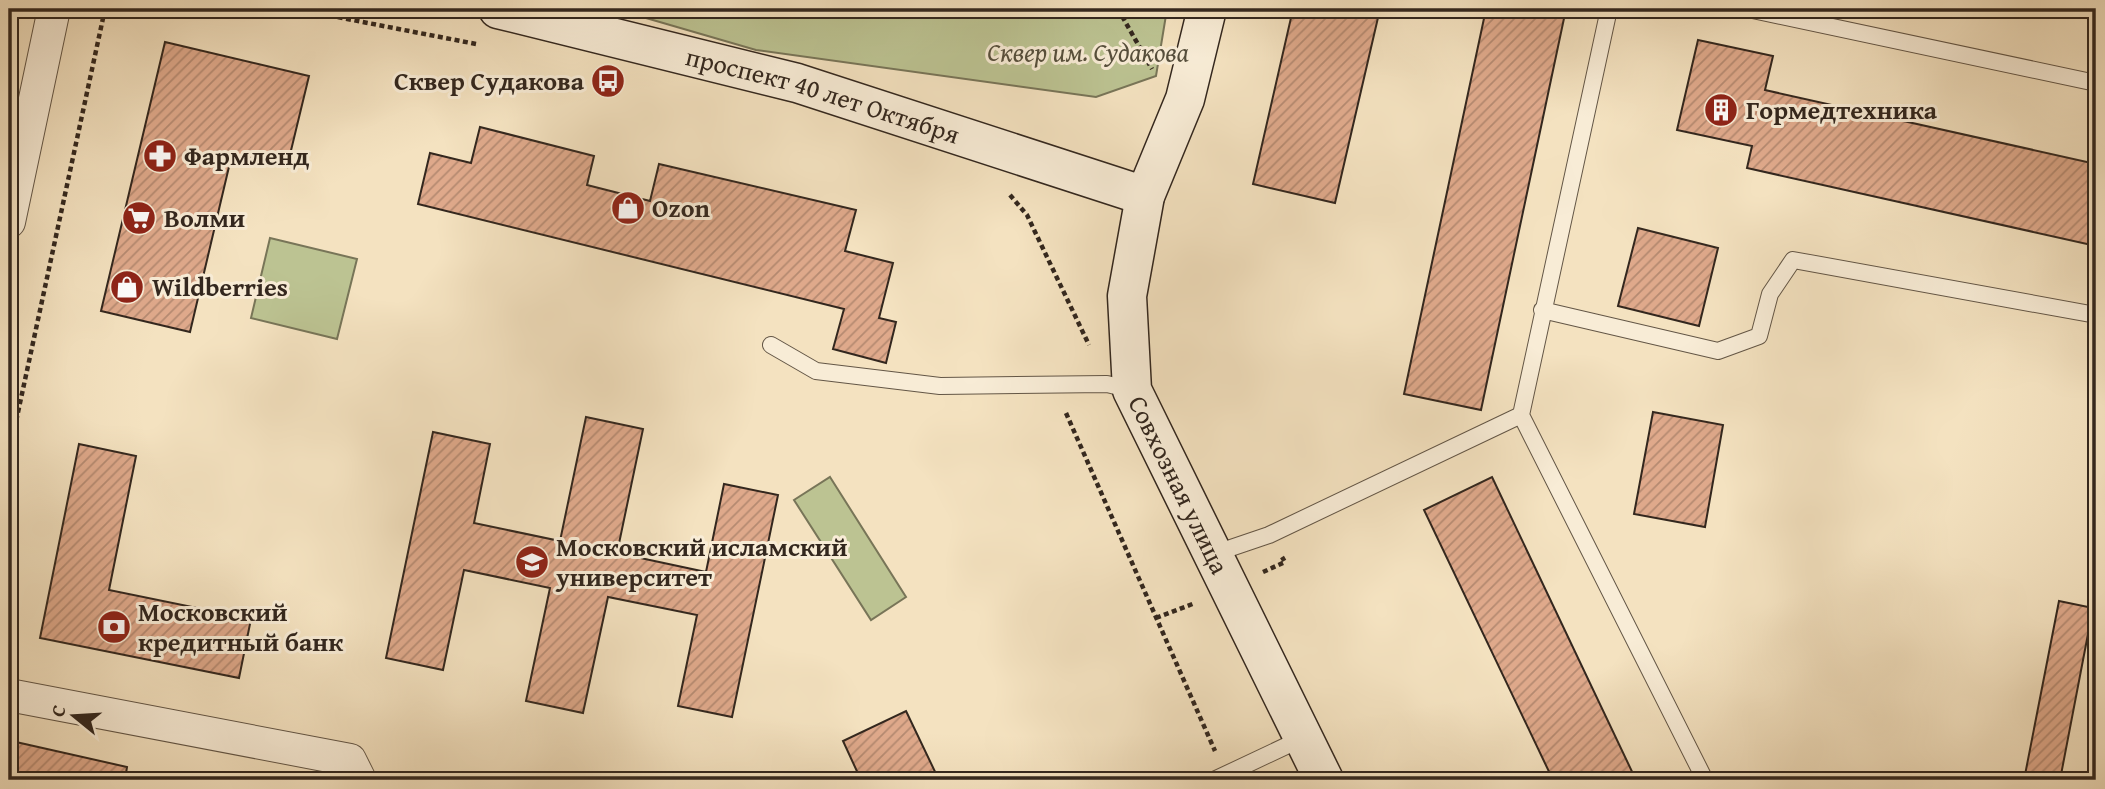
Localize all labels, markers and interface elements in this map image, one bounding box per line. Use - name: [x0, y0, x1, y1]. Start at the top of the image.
- park label: Сквер им. Судакова: [987, 32, 1189, 71]
- street label: проспект 40 лет Октября: [682, 36, 965, 153]
- place label: Сквер Судакова: [394, 61, 585, 100]
- bus stop icon: Сквер Судакова: [589, 62, 627, 100]
- place label: Гормедтехника: [1746, 90, 1938, 129]
- building icon: Гормедтехника: [1702, 91, 1740, 129]
- place label: Фармленд: [184, 136, 309, 175]
- pharmacy icon: Фармленд: [141, 137, 179, 175]
- place label: Ozon: [652, 188, 711, 227]
- shop icon: Ozon: [609, 189, 647, 227]
- place label: Волми: [164, 198, 245, 237]
- supermarket icon: Волми: [120, 199, 158, 237]
- place label: Wildberries: [152, 267, 288, 306]
- shop icon: Wildberries: [108, 268, 146, 306]
- street label: Совхозная улица: [1119, 389, 1240, 581]
- place label: Московский исламский университет: [555, 527, 847, 596]
- school or university icon: Московский исламский университет: [513, 543, 551, 581]
- place label: Московский кредитный банк: [138, 592, 343, 661]
- bank icon: Московский кредитный банк: [95, 608, 133, 646]
- north arrow: [38, 680, 108, 750]
- text: С: [43, 701, 73, 720]

